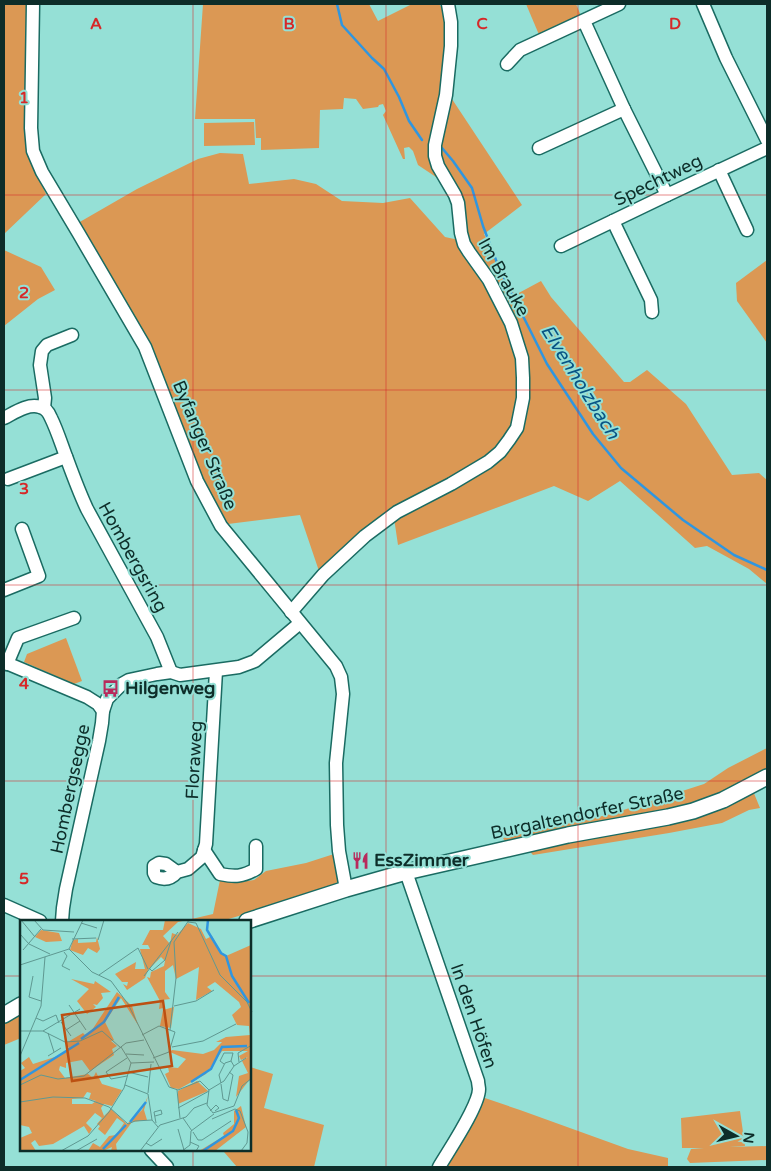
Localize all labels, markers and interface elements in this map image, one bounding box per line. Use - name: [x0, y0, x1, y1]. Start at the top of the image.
- text: A: [90, 14, 102, 34]
- text: B: [283, 14, 295, 34]
- text: C: [476, 14, 488, 34]
- text: D: [669, 14, 681, 34]
- text: 1: [19, 88, 29, 108]
- street label: Spechtweg: [610, 149, 706, 211]
- street label: Im Brauke: [473, 234, 535, 320]
- text: 2: [19, 283, 29, 303]
- water label: Elvenholzbach: [536, 321, 624, 444]
- street label: Byfanger Straße: [168, 377, 242, 513]
- text: 3: [19, 479, 29, 499]
- street label: Hombergsring: [94, 498, 172, 616]
- text: 4: [19, 674, 29, 694]
- place label: Hilgenweg: [125, 677, 215, 699]
- bus stop icon: Hilgenweg: [101, 678, 121, 698]
- street label: Floraweg: [181, 720, 207, 800]
- street label: Hombergsegge: [46, 722, 94, 856]
- street label: Burgaltendorfer Straße: [488, 782, 686, 844]
- place label: EssZimmer: [374, 849, 470, 871]
- restaurant icon: EssZimmer: [350, 850, 370, 870]
- text: 5: [19, 869, 29, 889]
- inset map: [20, 920, 251, 1151]
- street label: In den Höfen: [446, 961, 502, 1071]
- north arrow: [711, 1111, 761, 1161]
- text: N: [739, 1131, 758, 1144]

